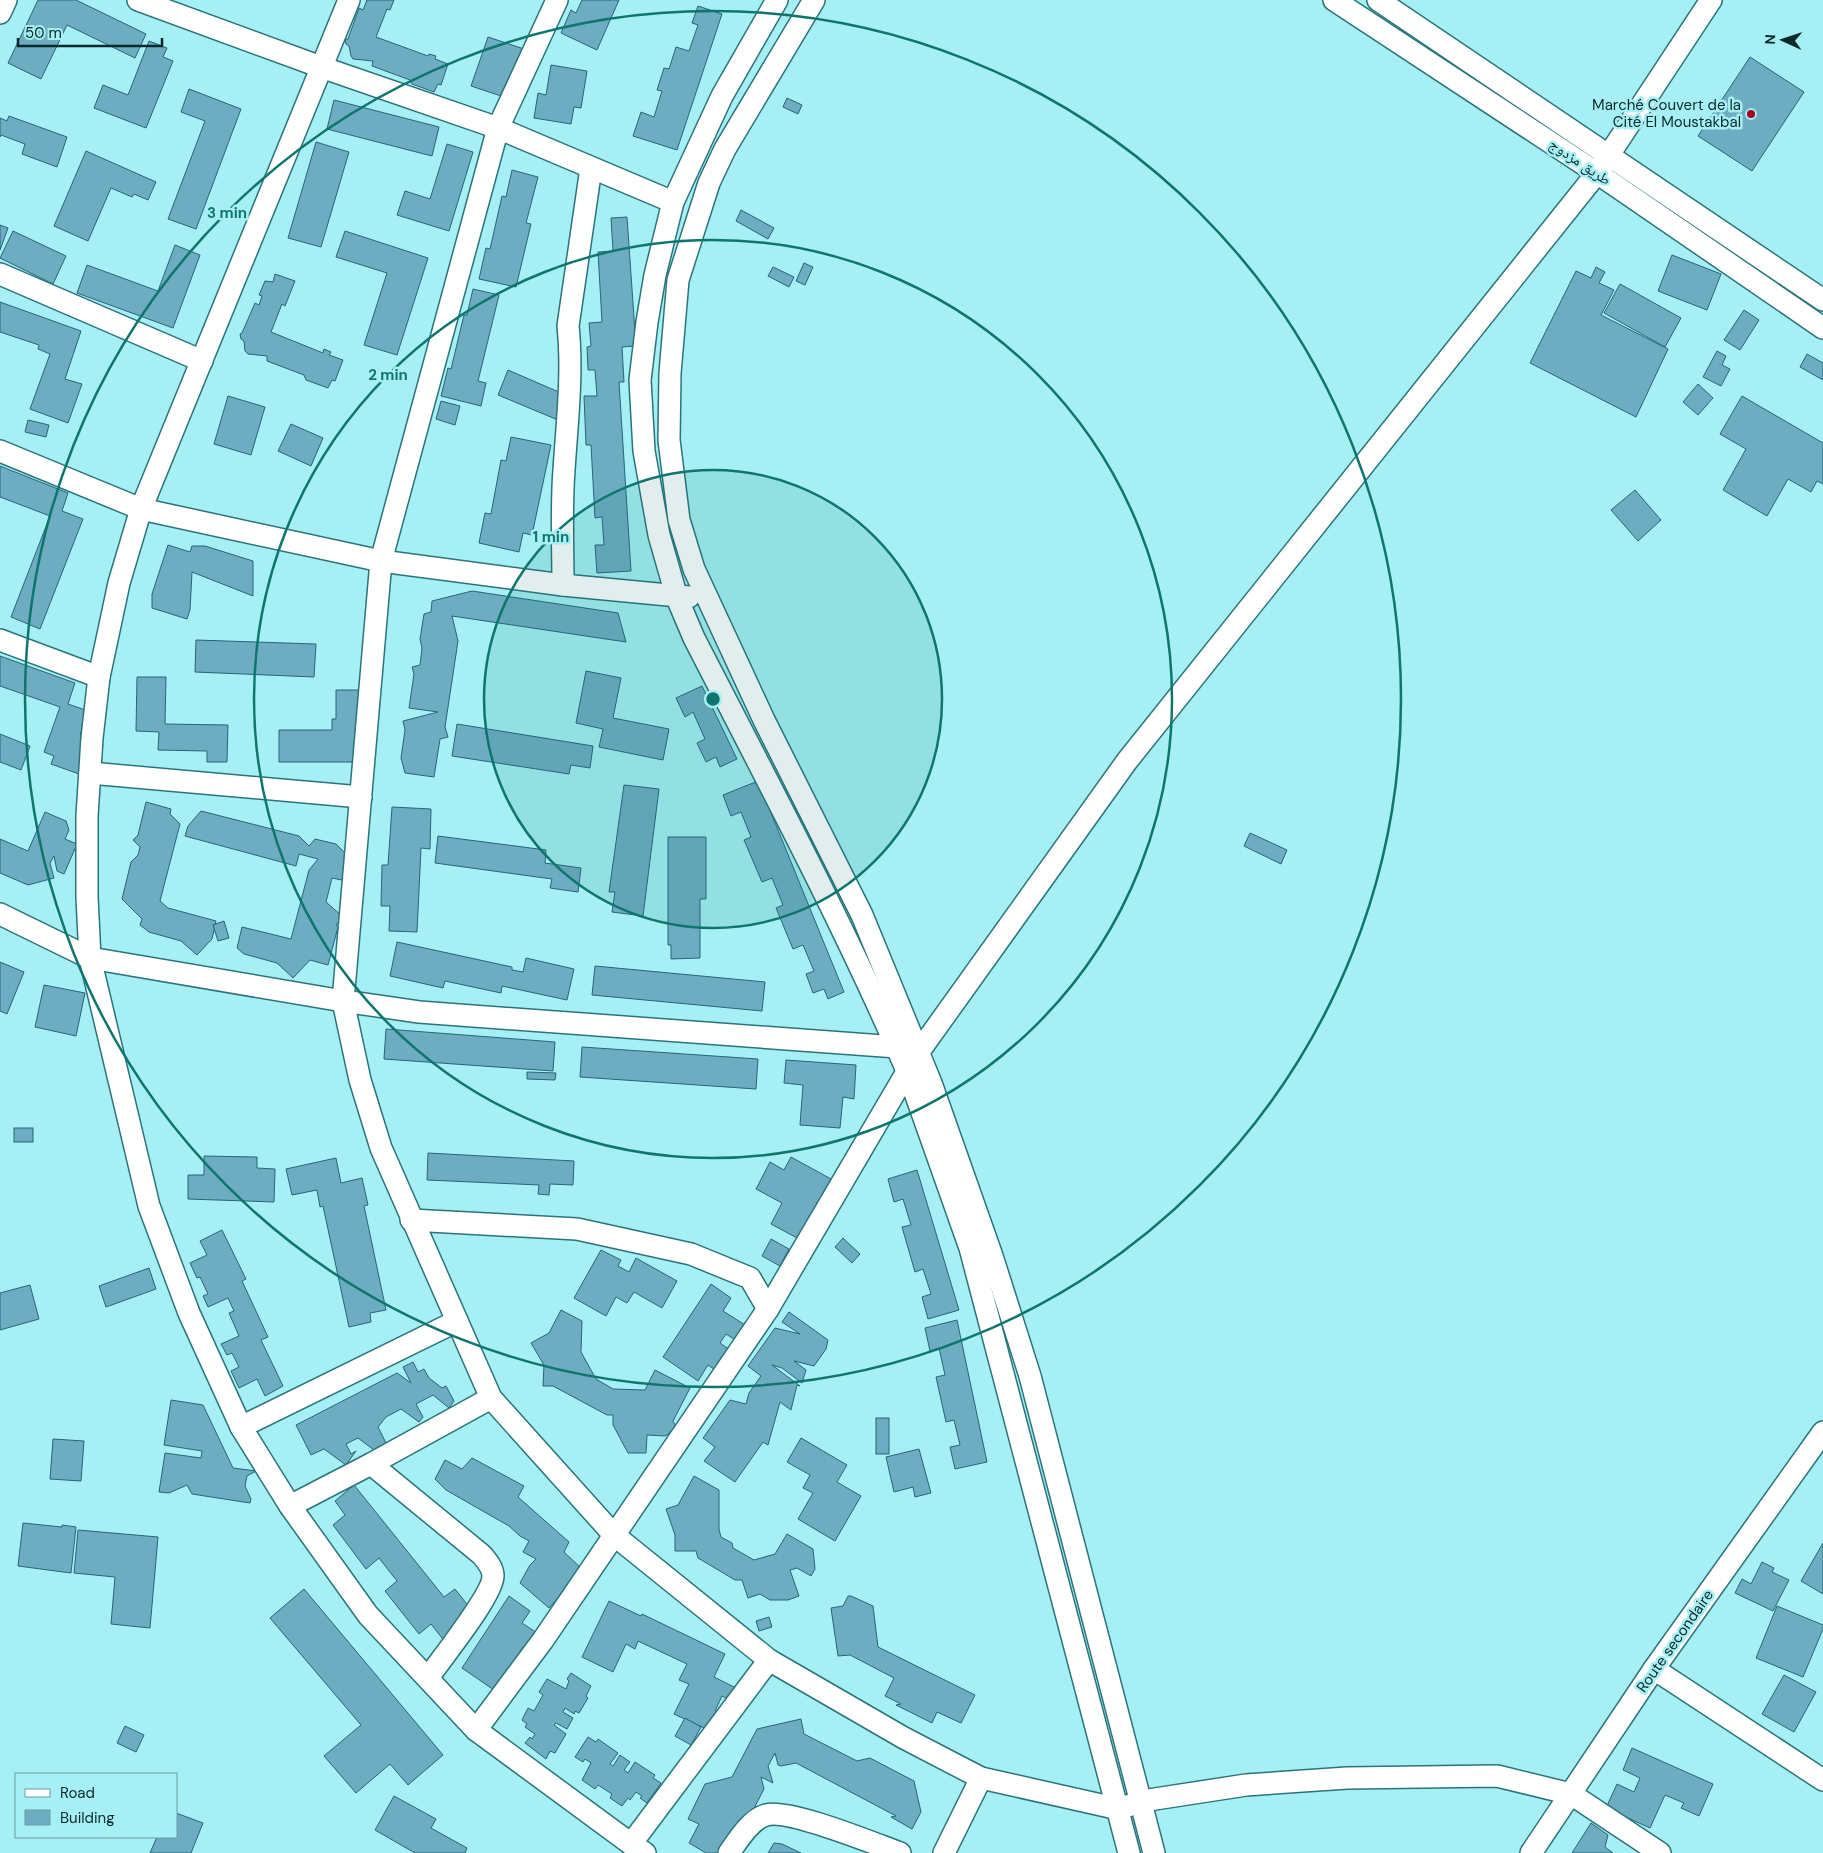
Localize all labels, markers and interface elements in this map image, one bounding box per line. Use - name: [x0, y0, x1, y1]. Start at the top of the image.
- scale bar: [18, 15, 161, 47]
- north arrow: [1758, 15, 1808, 65]
- text: 50 m: [25, 23, 62, 43]
- text: N: [1761, 34, 1779, 45]
- place label: Marché Couvert de la Cité El Moustakbal: [1592, 95, 1741, 132]
- marker: Marché Couvert de la Cité El Moustakbal: [1745, 108, 1757, 120]
- street label: طريق مزدوج: [1545, 134, 1615, 190]
- text: 3 min: [207, 203, 247, 223]
- text: 2 min: [368, 365, 408, 385]
- text: 1 min: [533, 527, 569, 547]
- centre of rings: [704, 690, 722, 708]
- street label: Route secondaire: [1632, 1586, 1718, 1696]
- legend: [15, 1773, 178, 1838]
- text: Road: [60, 1783, 95, 1803]
- text: Building: [60, 1808, 115, 1828]

